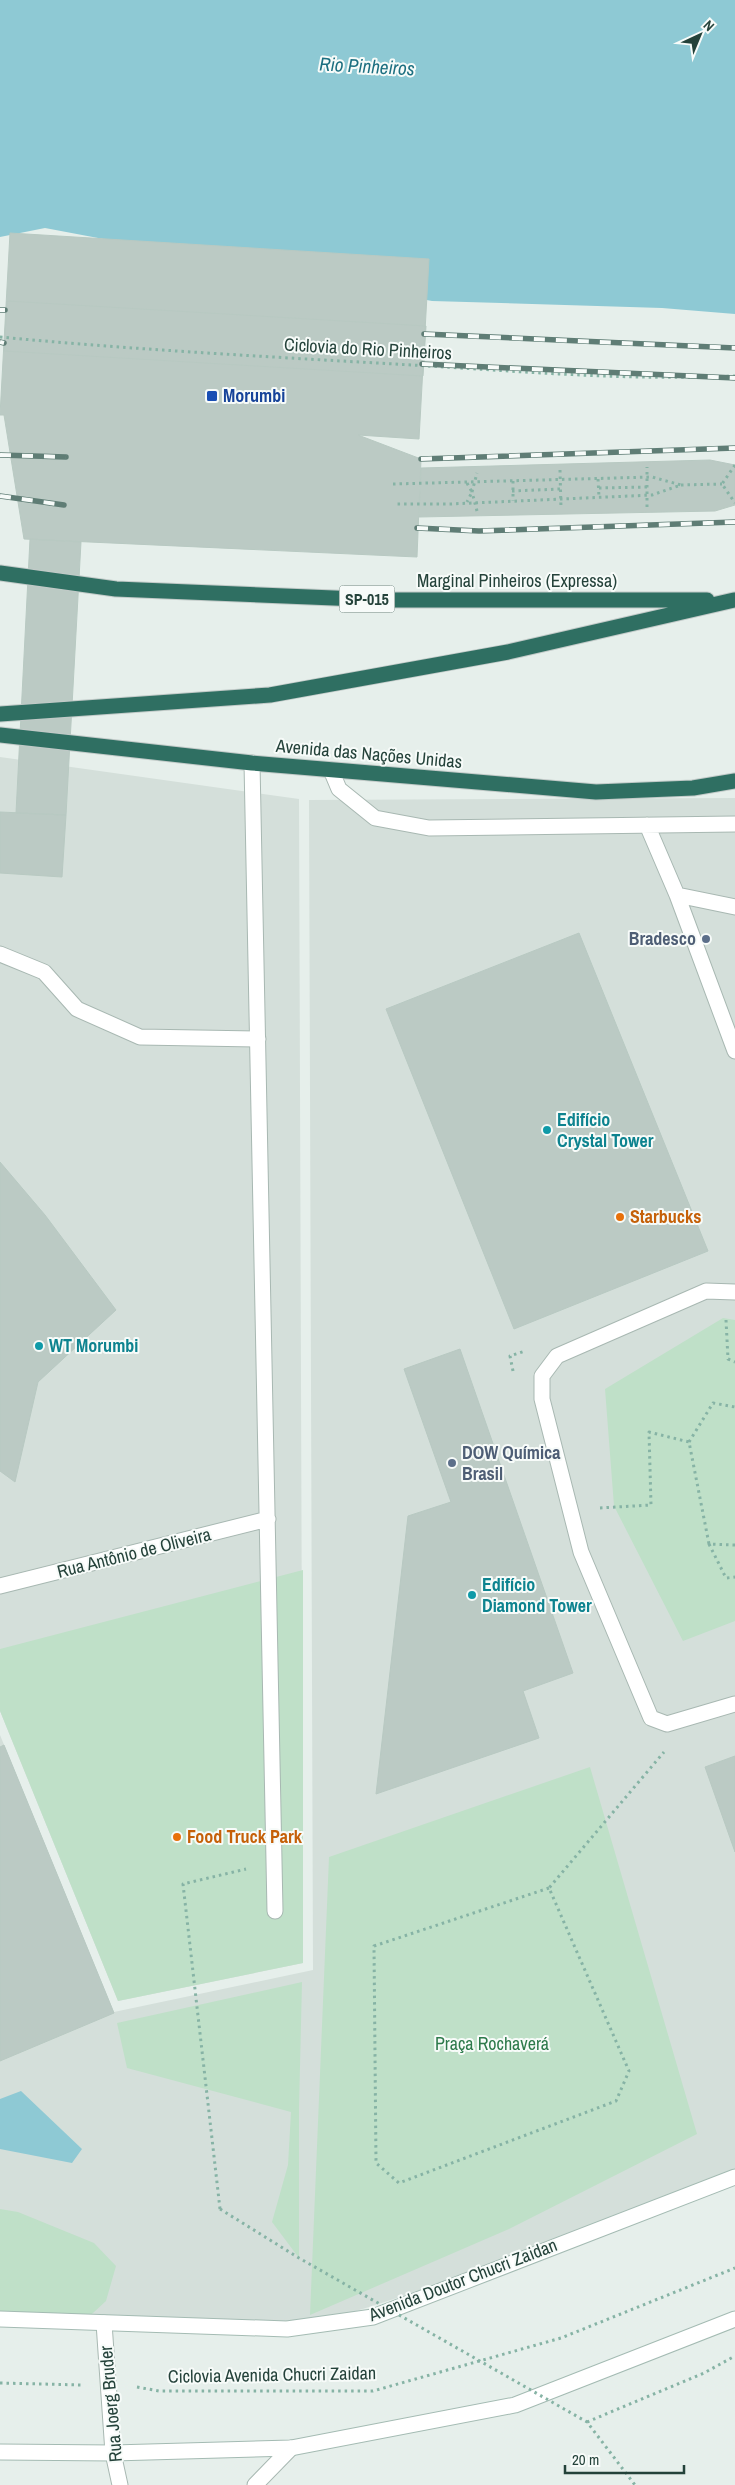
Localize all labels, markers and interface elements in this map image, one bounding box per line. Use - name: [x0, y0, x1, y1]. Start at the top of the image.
- north arrow: [675, 10, 725, 60]
- text: N: [700, 16, 718, 35]
- water label: Rio Pinheiros: [319, 51, 415, 81]
- street label: Ciclovia do Rio Pinheiros: [283, 332, 453, 365]
- place label: Morumbi: [223, 383, 285, 408]
- marker: Morumbi: [205, 389, 219, 403]
- street label: Marginal Pinheiros (Expressa): [417, 568, 617, 593]
- road number: SP-015: [340, 586, 394, 612]
- street label: Avenida das Nações Unidas: [274, 733, 463, 774]
- place label: Bradesco: [629, 926, 696, 951]
- marker: Bradesco: [700, 933, 712, 945]
- place label: Edifício Crystal Tower: [557, 1107, 654, 1153]
- marker: Edifício Crystal Tower: [541, 1124, 553, 1136]
- place label: Starbucks: [630, 1204, 701, 1229]
- marker: Starbucks: [614, 1211, 626, 1223]
- place label: WT Morumbi: [49, 1333, 138, 1358]
- marker: WT Morumbi: [33, 1340, 45, 1352]
- place label: DOW Química Brasil: [462, 1440, 561, 1486]
- marker: DOW Química Brasil: [446, 1457, 458, 1469]
- street label: Rua Antônio de Oliveira: [54, 1521, 213, 1584]
- place label: Edifício Diamond Tower: [482, 1572, 592, 1618]
- marker: Edifício Diamond Tower: [466, 1589, 478, 1601]
- place label: Food Truck Park: [187, 1824, 303, 1849]
- marker: Food Truck Park: [171, 1831, 183, 1843]
- park label: Praça Rochaverá: [435, 2031, 549, 2056]
- street label: Avenida Doutor Chucri Zaidan: [364, 2232, 561, 2327]
- street label: Rua Joerg Bruder: [93, 2345, 128, 2463]
- street label: Ciclovia Avenida Chucri Zaidan: [168, 2360, 376, 2389]
- scale bar: [565, 2442, 684, 2474]
- text: 20 m: [572, 2449, 599, 2470]

